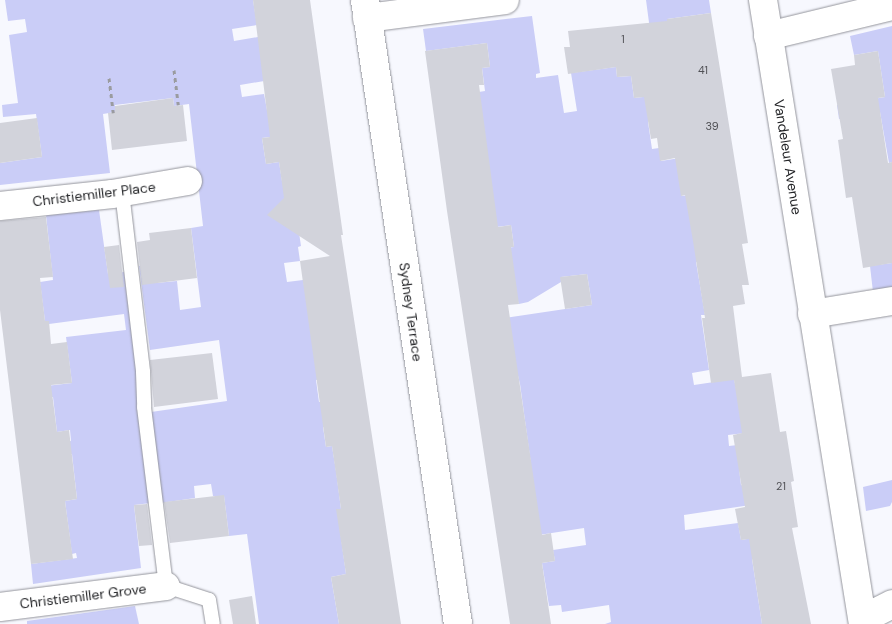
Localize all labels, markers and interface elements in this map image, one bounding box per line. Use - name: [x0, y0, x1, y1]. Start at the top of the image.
- house number: 1: [621, 32, 625, 46]
- house number: 41: [698, 63, 708, 77]
- street label: Vandeleur Avenue: [771, 98, 805, 216]
- house number: 39: [705, 119, 719, 133]
- street label: Christiemiller Place: [31, 178, 157, 210]
- street label: Sydney Terrace: [396, 261, 426, 363]
- house number: 21: [776, 479, 786, 493]
- street label: Christiemiller Grove: [19, 580, 147, 612]

